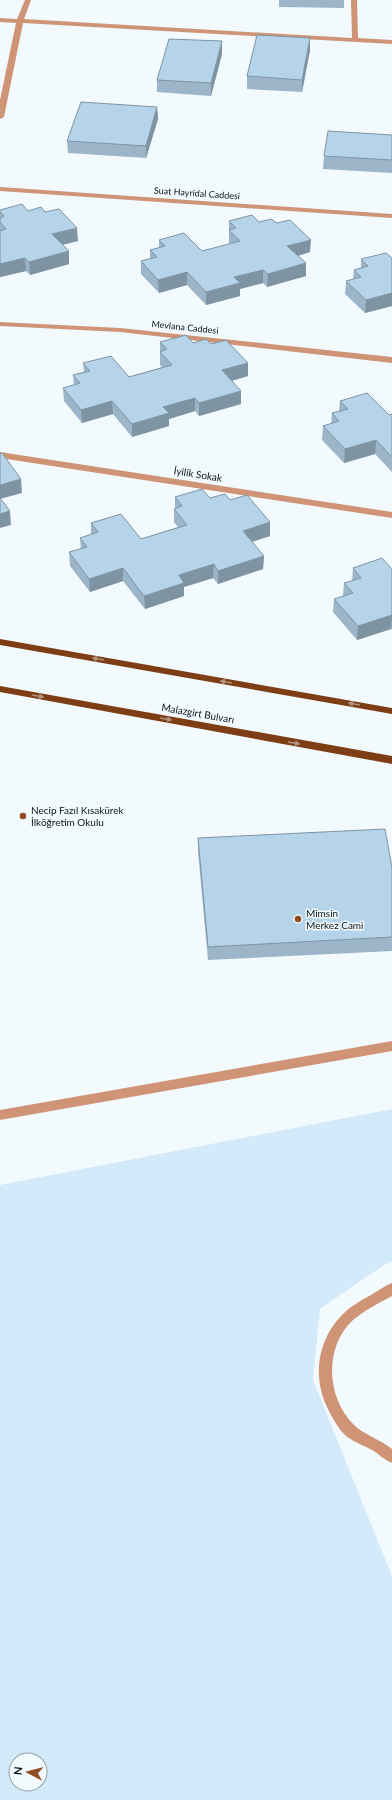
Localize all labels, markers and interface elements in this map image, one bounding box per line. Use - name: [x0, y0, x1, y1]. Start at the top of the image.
- street label: Suat Hayridal Caddesi: [154, 185, 240, 201]
- street label: Mevlana Caddesi: [151, 318, 219, 336]
- street label: İyilik Sokak: [173, 464, 224, 484]
- one-way arrow: [91, 656, 104, 662]
- one-way arrow: [219, 678, 232, 684]
- one-way arrow: [32, 693, 44, 699]
- street label: Malazgirt Bulvarı: [161, 701, 235, 725]
- one-way arrow: [347, 701, 360, 707]
- one-way arrow: [160, 717, 172, 723]
- one-way arrow: [288, 740, 300, 746]
- place label: Necip Fazıl Kısakürek İlköğretim Okulu: [31, 804, 125, 828]
- marker: Necip Fazıl Kısakürek İlköğretim Okulu: [18, 811, 28, 821]
- place label: Mimsin Merkez Cami: [306, 907, 363, 931]
- marker: Mimsin Merkez Cami: [293, 914, 303, 924]
- north arrow: [8, 1752, 48, 1792]
- text: N: [11, 1766, 25, 1776]

